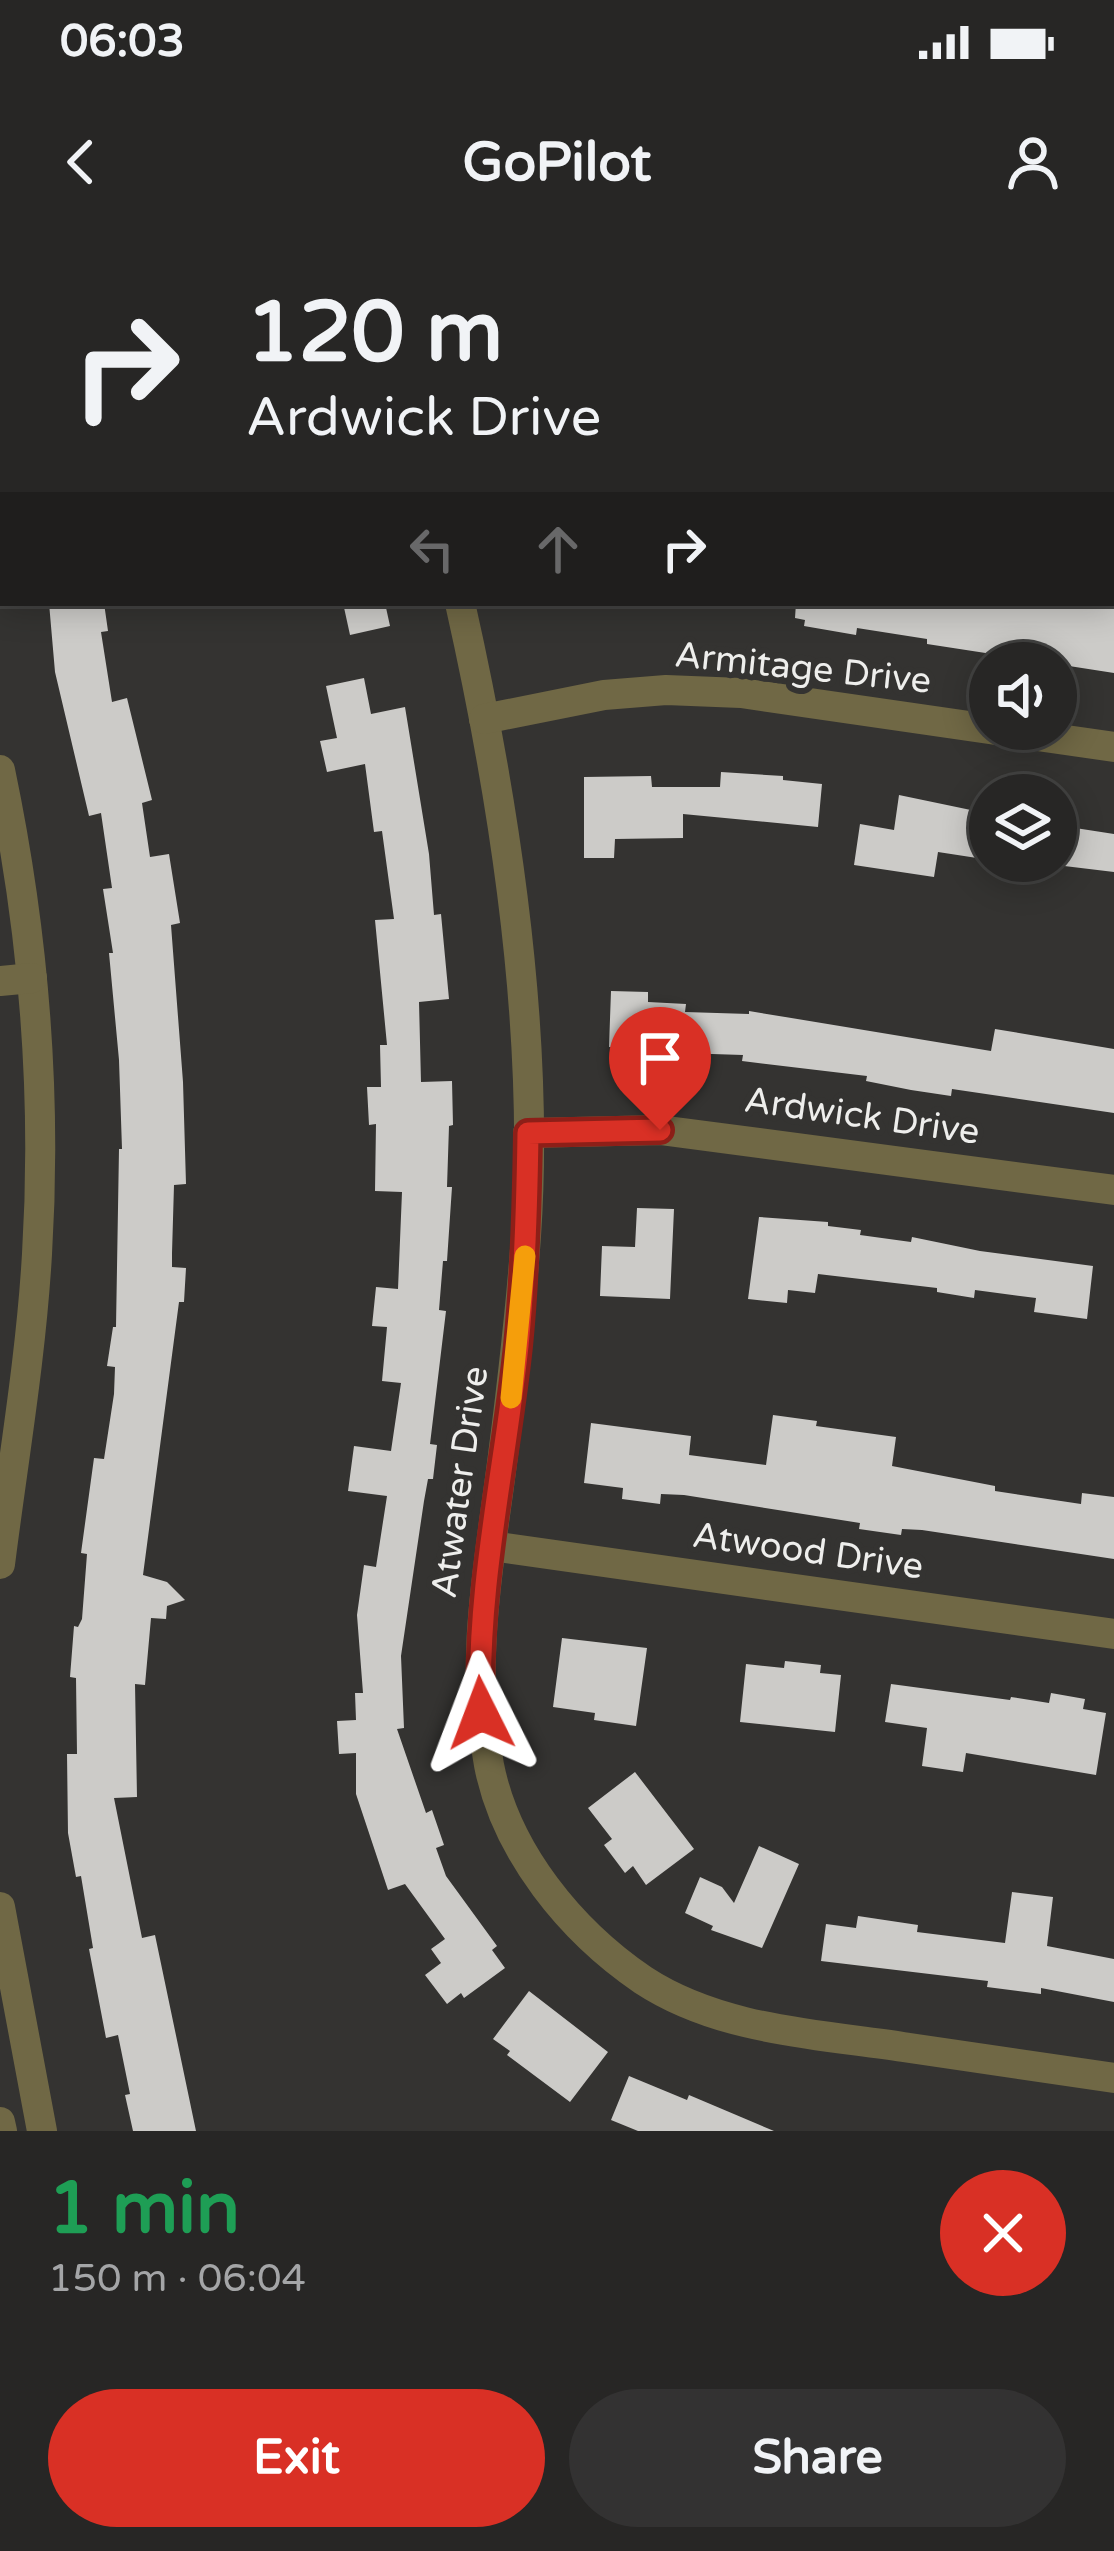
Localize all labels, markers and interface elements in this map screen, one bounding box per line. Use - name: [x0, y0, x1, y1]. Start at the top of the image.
- text: 06:03: [60, 15, 185, 69]
- icon: back: [48, 129, 114, 195]
- icon: person: [1000, 129, 1066, 195]
- text: GoPilot: [463, 130, 651, 195]
- text: 120 m: [246, 283, 503, 384]
- icon: right: [48, 288, 204, 444]
- text: Ardwick Drive: [246, 385, 601, 450]
- icon: left: [399, 516, 465, 582]
- icon: ahead: [525, 516, 591, 582]
- icon: right: [651, 516, 717, 582]
- street label: Armitage Drive: [673, 633, 933, 703]
- map controls: [969, 642, 1077, 882]
- button: sound: [969, 642, 1077, 750]
- button: layers: [969, 774, 1077, 882]
- pin: [609, 1007, 711, 1130]
- icon: arrive: [627, 1025, 693, 1091]
- street label: Ardwick Drive: [742, 1078, 982, 1154]
- street label: Atwater Drive: [422, 1363, 498, 1601]
- street label: Atwood Drive: [690, 1514, 926, 1588]
- position arrow: [418, 1650, 544, 1776]
- text: 1 min: [48, 2166, 240, 2253]
- button: close: [940, 2170, 1066, 2296]
- text: 150 m · 06:04: [48, 2255, 306, 2302]
- button: Exit: [48, 2389, 545, 2527]
- button: Share: [569, 2389, 1066, 2527]

